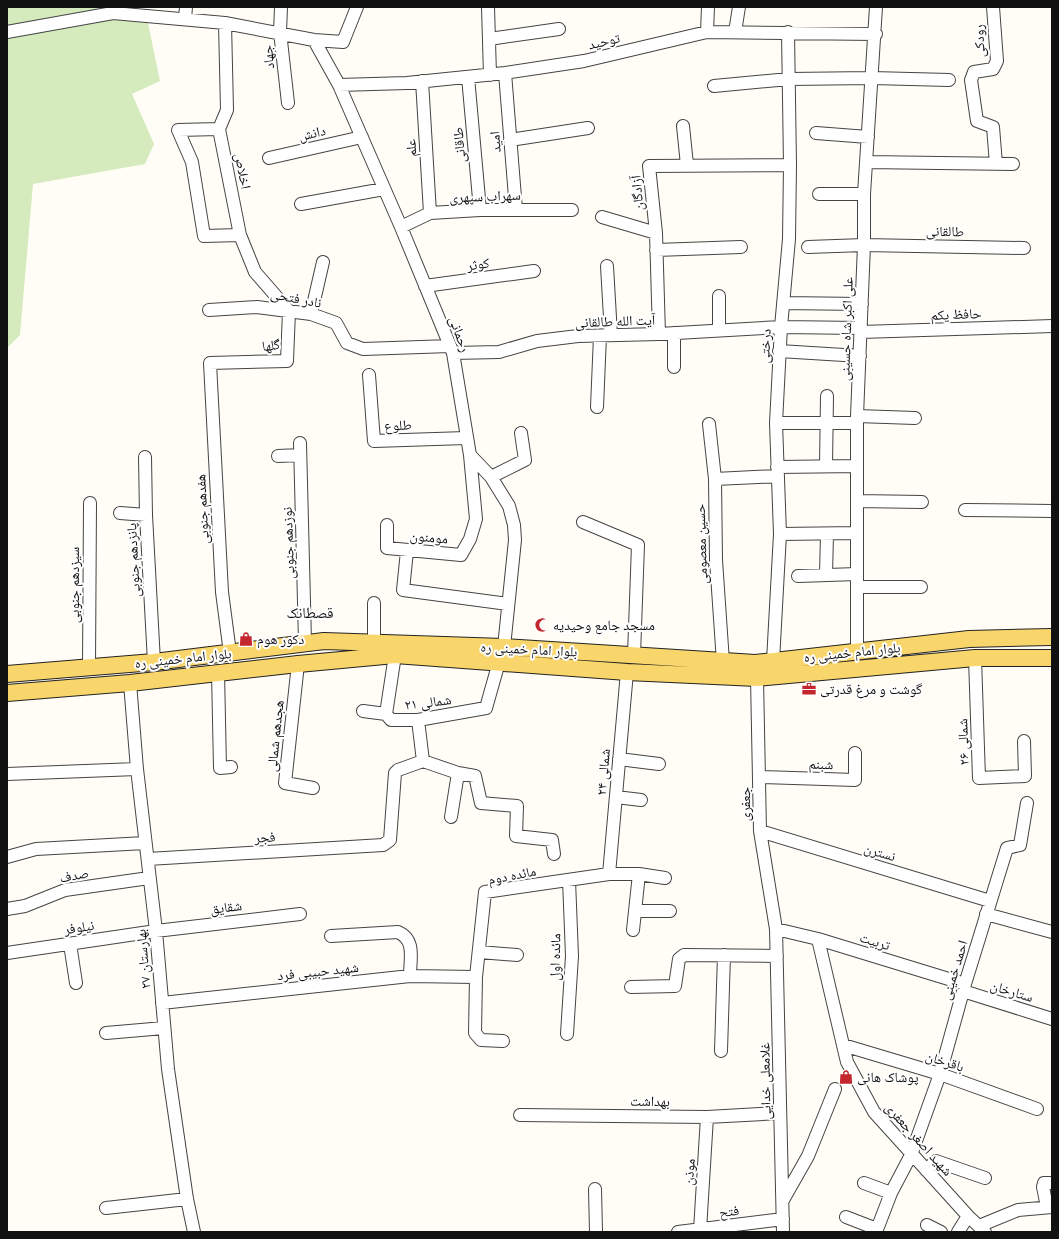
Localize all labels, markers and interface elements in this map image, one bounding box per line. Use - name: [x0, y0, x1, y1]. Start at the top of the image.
- street label: رودکی: [968, 24, 990, 58]
- street label: توحید: [586, 28, 622, 54]
- street label: جهاد: [257, 44, 279, 70]
- street label: دانش: [296, 120, 328, 146]
- street label: طاقانی: [447, 126, 471, 164]
- street label: امید: [484, 131, 506, 153]
- street label: علم: [400, 138, 422, 158]
- street label: اخلاص: [230, 151, 256, 191]
- street label: آزادگان: [625, 174, 649, 212]
- street label: سهراب سپهری: [449, 185, 521, 207]
- street label: طالقانی: [926, 221, 964, 241]
- street label: کوثر: [464, 252, 491, 276]
- street label: علی اکبر شاه حسینی: [834, 277, 858, 381]
- street label: نادر فتحی: [269, 283, 323, 313]
- street label: حافظ یکم: [930, 303, 982, 325]
- street label: آیت الله طالقانی: [575, 310, 656, 332]
- street label: رحمانی: [444, 313, 476, 355]
- street label: درختی: [754, 328, 776, 364]
- street label: گلها: [261, 334, 281, 356]
- street label: طلوع: [384, 415, 412, 435]
- street label: هفدهم جنوبی: [190, 474, 214, 544]
- street label: حسین معصومی: [690, 503, 712, 584]
- street label: نوزدهم جنوبی: [277, 506, 299, 580]
- street label: پانزدهم جنوبی: [121, 522, 145, 598]
- street label: مومنون: [409, 525, 449, 549]
- street label: سیزدهم جنوبی: [64, 547, 84, 623]
- district label: قصطانک: [287, 602, 333, 623]
- place label: مسجد جامع وحیدیه: [553, 615, 655, 635]
- mosque icon: مسجد جامع وحیدیه: [534, 617, 550, 633]
- place label: دکور هوم: [257, 629, 305, 649]
- shop icon: دکور هوم: [238, 631, 254, 647]
- street label: بلوار امام خمینی ره: [480, 636, 578, 662]
- street label: بلوار امام خمینی ره: [803, 637, 901, 667]
- street label: بلوار امام خمینی ره: [134, 643, 232, 673]
- place label: گوشت و مرغ قدرتی: [820, 679, 922, 699]
- office icon: گوشت و مرغ قدرتی: [801, 681, 817, 697]
- street label: ۲۱ شمالی: [403, 689, 453, 715]
- street label: هجدهم شمالی: [261, 699, 289, 773]
- street label: ۲۶ شمالی: [952, 718, 974, 766]
- street label: ۲۴ شمالی: [591, 748, 615, 796]
- street label: شبنم: [808, 754, 834, 774]
- street label: جعفری: [735, 787, 755, 821]
- street label: فجر: [253, 826, 276, 848]
- street label: نسترن: [862, 838, 898, 866]
- street label: مائده دوم: [486, 861, 538, 889]
- street label: صدف: [58, 862, 90, 888]
- street label: شقایق: [209, 895, 243, 919]
- street label: نیلوفر: [61, 915, 96, 939]
- street label: تربیت: [857, 927, 893, 955]
- street label: بهارستان ۲۷: [130, 928, 156, 990]
- street label: مائده اول: [545, 933, 565, 981]
- street label: احمد خمینی: [935, 938, 973, 1002]
- street label: شهید حبیبی فرد: [276, 957, 360, 985]
- street label: ستارخان: [988, 975, 1036, 1007]
- street label: غلامعلی خدایی: [754, 1042, 776, 1120]
- street label: باقرخان: [923, 1045, 967, 1077]
- place label: پوشاک هانی: [857, 1067, 919, 1087]
- shop icon: پوشاک هانی: [838, 1069, 854, 1085]
- street label: بهداشت: [630, 1091, 670, 1111]
- street label: شهید اصغر جعفری: [880, 1098, 958, 1180]
- street label: موذن: [678, 1158, 700, 1186]
- street label: فتح: [718, 1200, 740, 1222]

